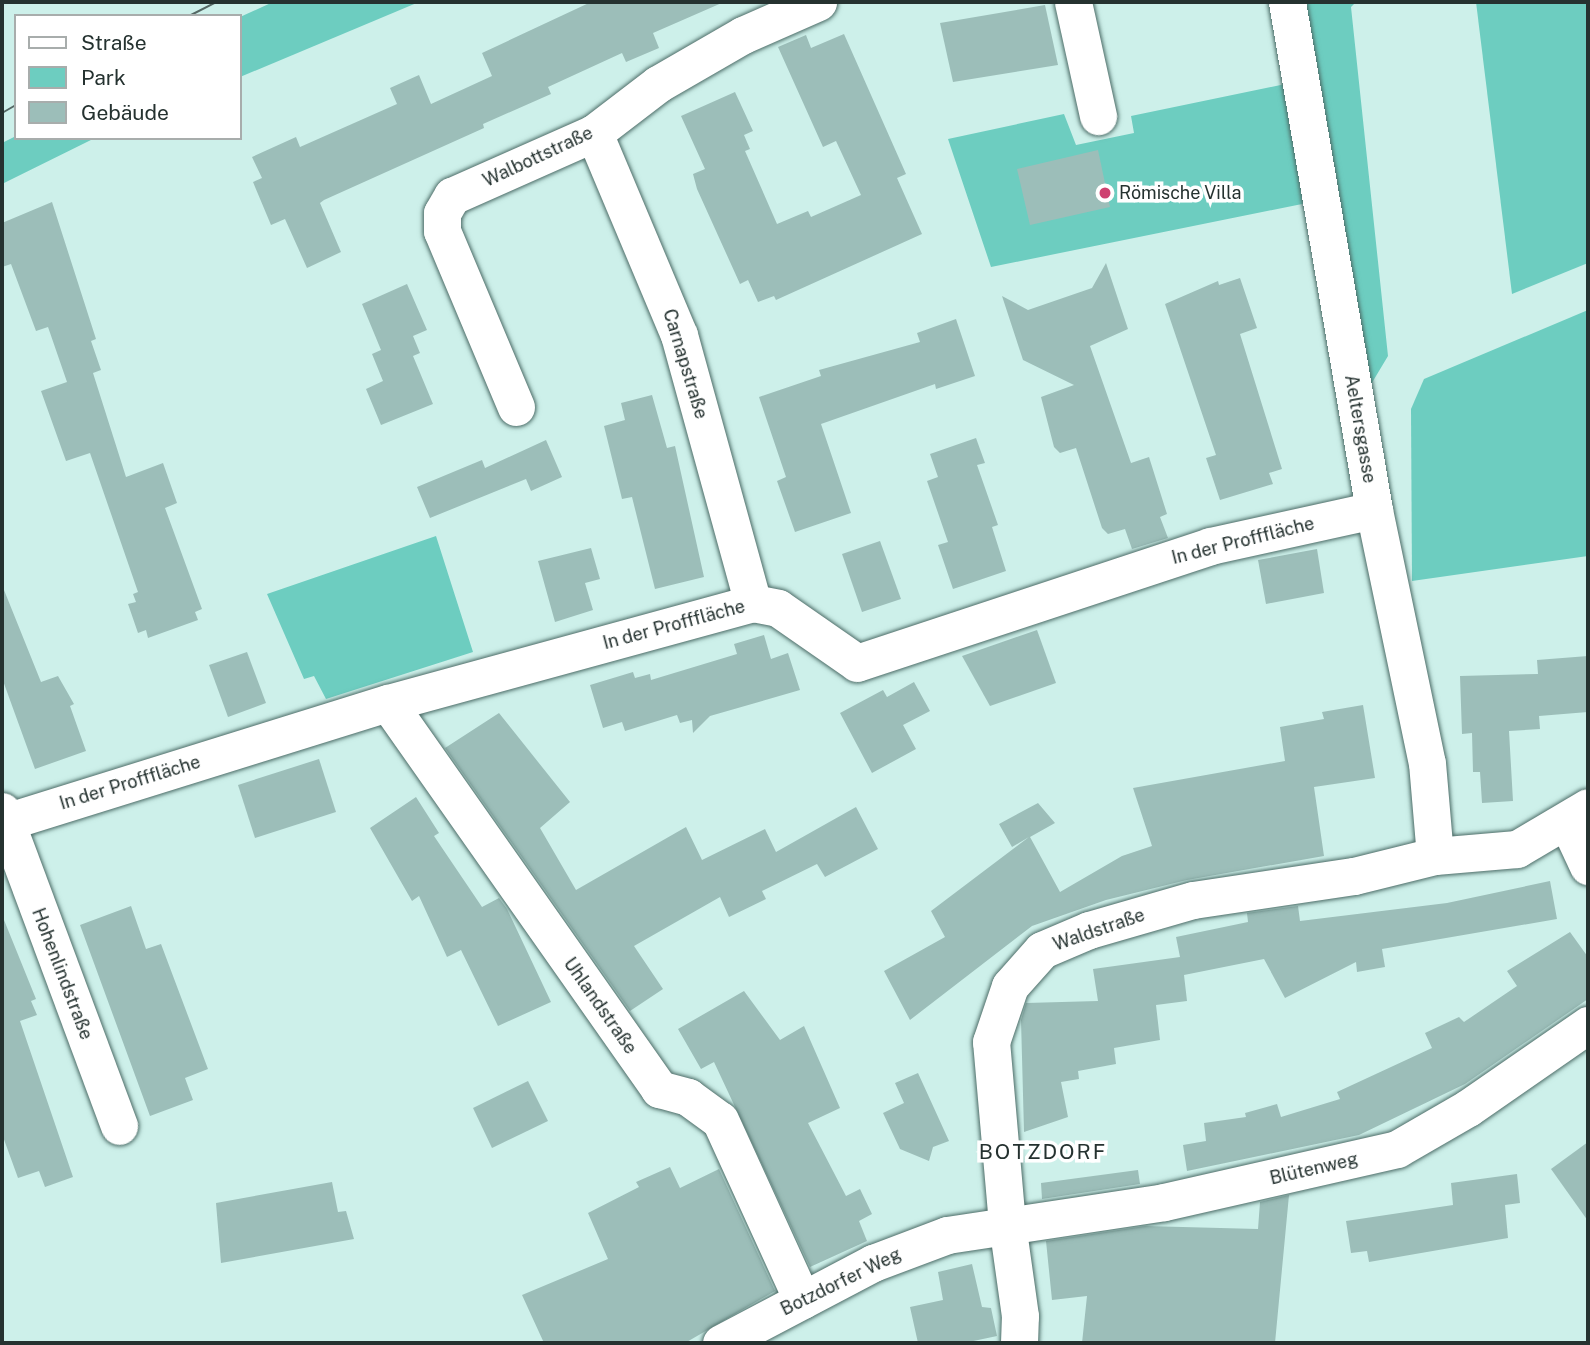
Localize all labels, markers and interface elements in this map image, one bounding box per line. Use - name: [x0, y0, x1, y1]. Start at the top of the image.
- legend: [14, 14, 242, 140]
- text: Straße: [81, 30, 147, 55]
- text: Park: [81, 65, 126, 90]
- text: Gebäude: [81, 100, 169, 125]
- street label: Walbottstraße: [480, 122, 596, 192]
- place label: Römische Villa: [1119, 182, 1242, 204]
- marker: Römische Villa: [1097, 185, 1113, 201]
- street label: Carnapstraße: [658, 307, 712, 421]
- street label: Aeltersgasse: [1340, 373, 1380, 485]
- street label: In der Profffläche: [1169, 513, 1317, 569]
- street label: In der Profffläche: [601, 596, 747, 654]
- street label: In der Profffläche: [57, 751, 203, 815]
- street label: Waldstraße: [1050, 904, 1148, 956]
- street label: Hohenlindstraße: [27, 905, 97, 1043]
- street label: Uhlandstraße: [559, 954, 641, 1058]
- district label: BOTZDORF: [980, 1139, 1106, 1165]
- street label: Blütenweg: [1268, 1148, 1360, 1190]
- street label: Botzdorfer Weg: [777, 1243, 905, 1321]

